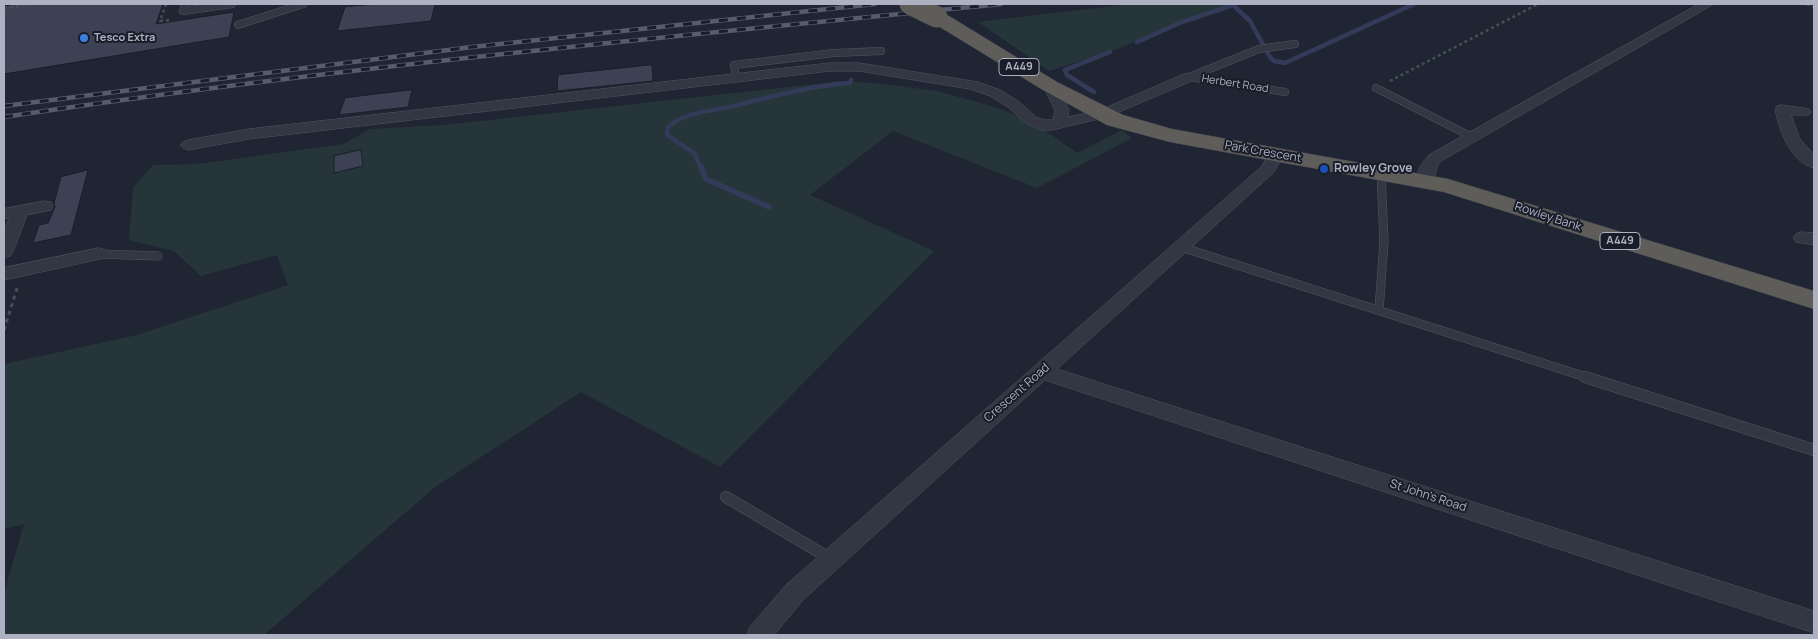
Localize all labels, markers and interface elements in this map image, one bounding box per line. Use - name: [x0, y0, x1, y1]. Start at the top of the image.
- place label: Tesco Extra: [94, 31, 155, 45]
- marker: Tesco Extra: [78, 32, 90, 44]
- road number: A449: [999, 58, 1039, 76]
- street label: Herbert Road: [1201, 72, 1269, 96]
- street label: Park Crescent: [1224, 138, 1302, 166]
- place label: Rowley Grove: [1334, 162, 1413, 176]
- marker: Rowley Grove: [1318, 163, 1330, 175]
- street label: Rowley Bank: [1513, 199, 1583, 235]
- road number: A449: [1600, 232, 1640, 250]
- street label: Crescent Road: [981, 361, 1053, 425]
- street label: St John's Road: [1388, 477, 1468, 515]

